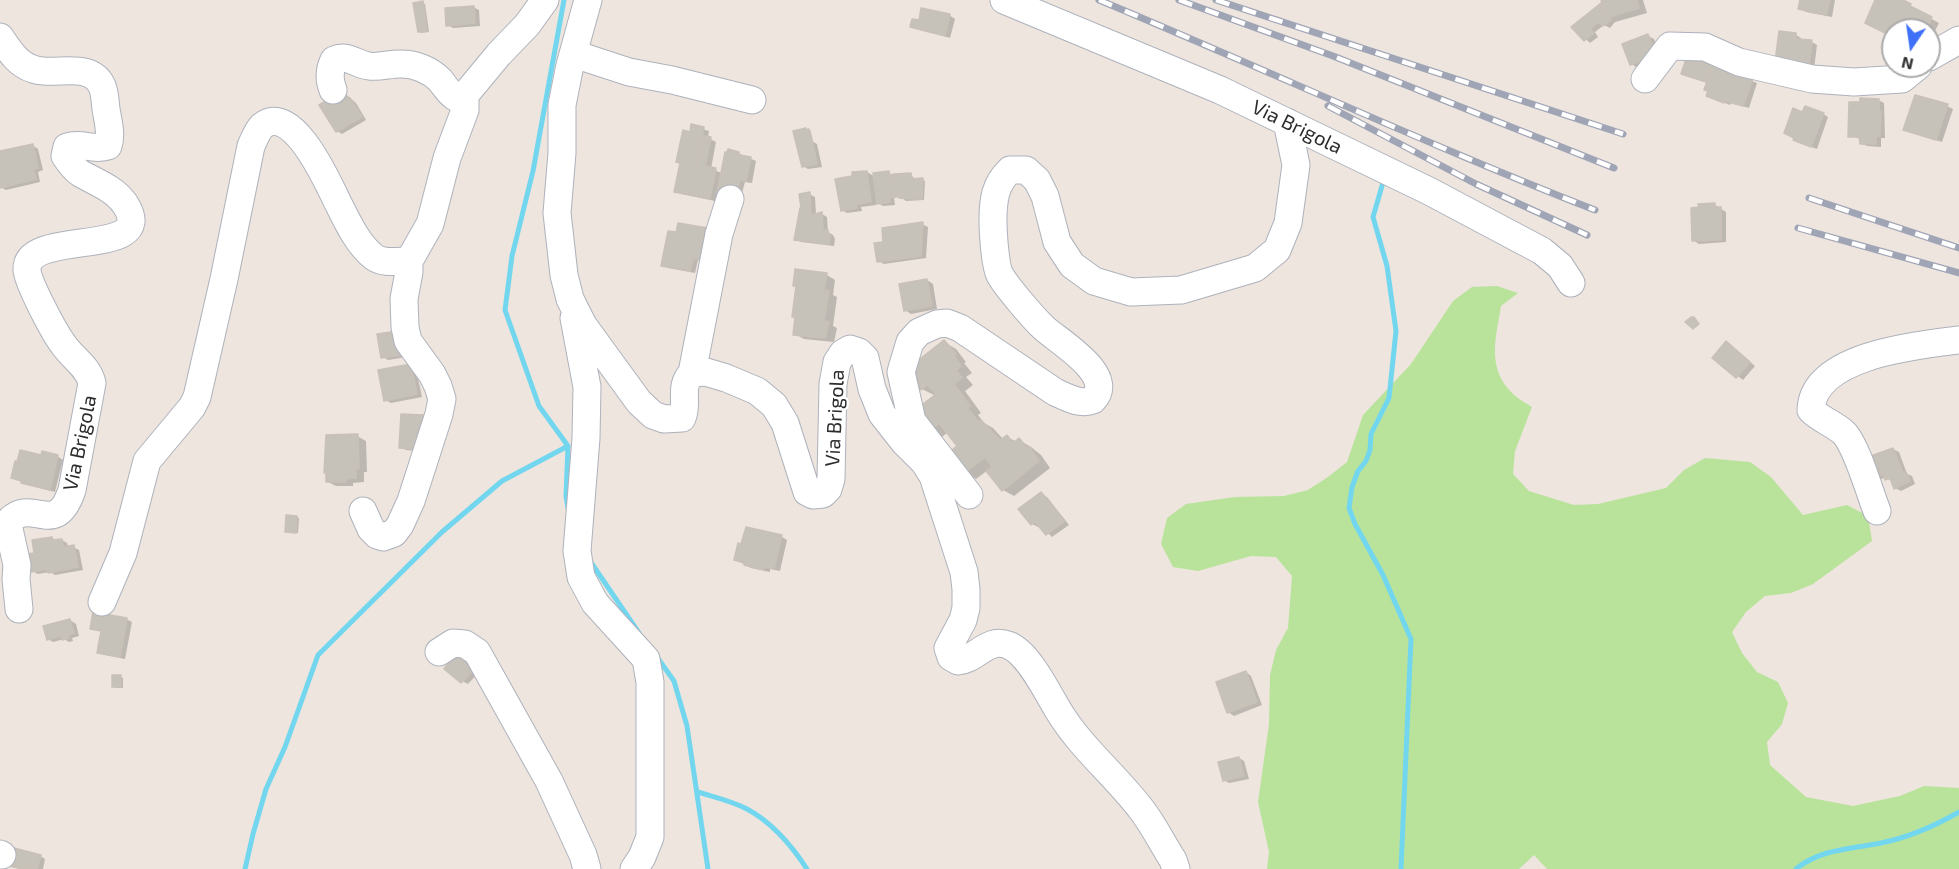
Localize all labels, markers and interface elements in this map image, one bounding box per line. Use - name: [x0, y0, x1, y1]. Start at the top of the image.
- north arrow: [1881, 18, 1941, 78]
- text: N: [1900, 54, 1915, 75]
- street label: Via Brigola: [1248, 95, 1346, 159]
- street label: Via Brigola: [820, 369, 850, 467]
- street label: Via Brigola: [58, 393, 102, 493]

